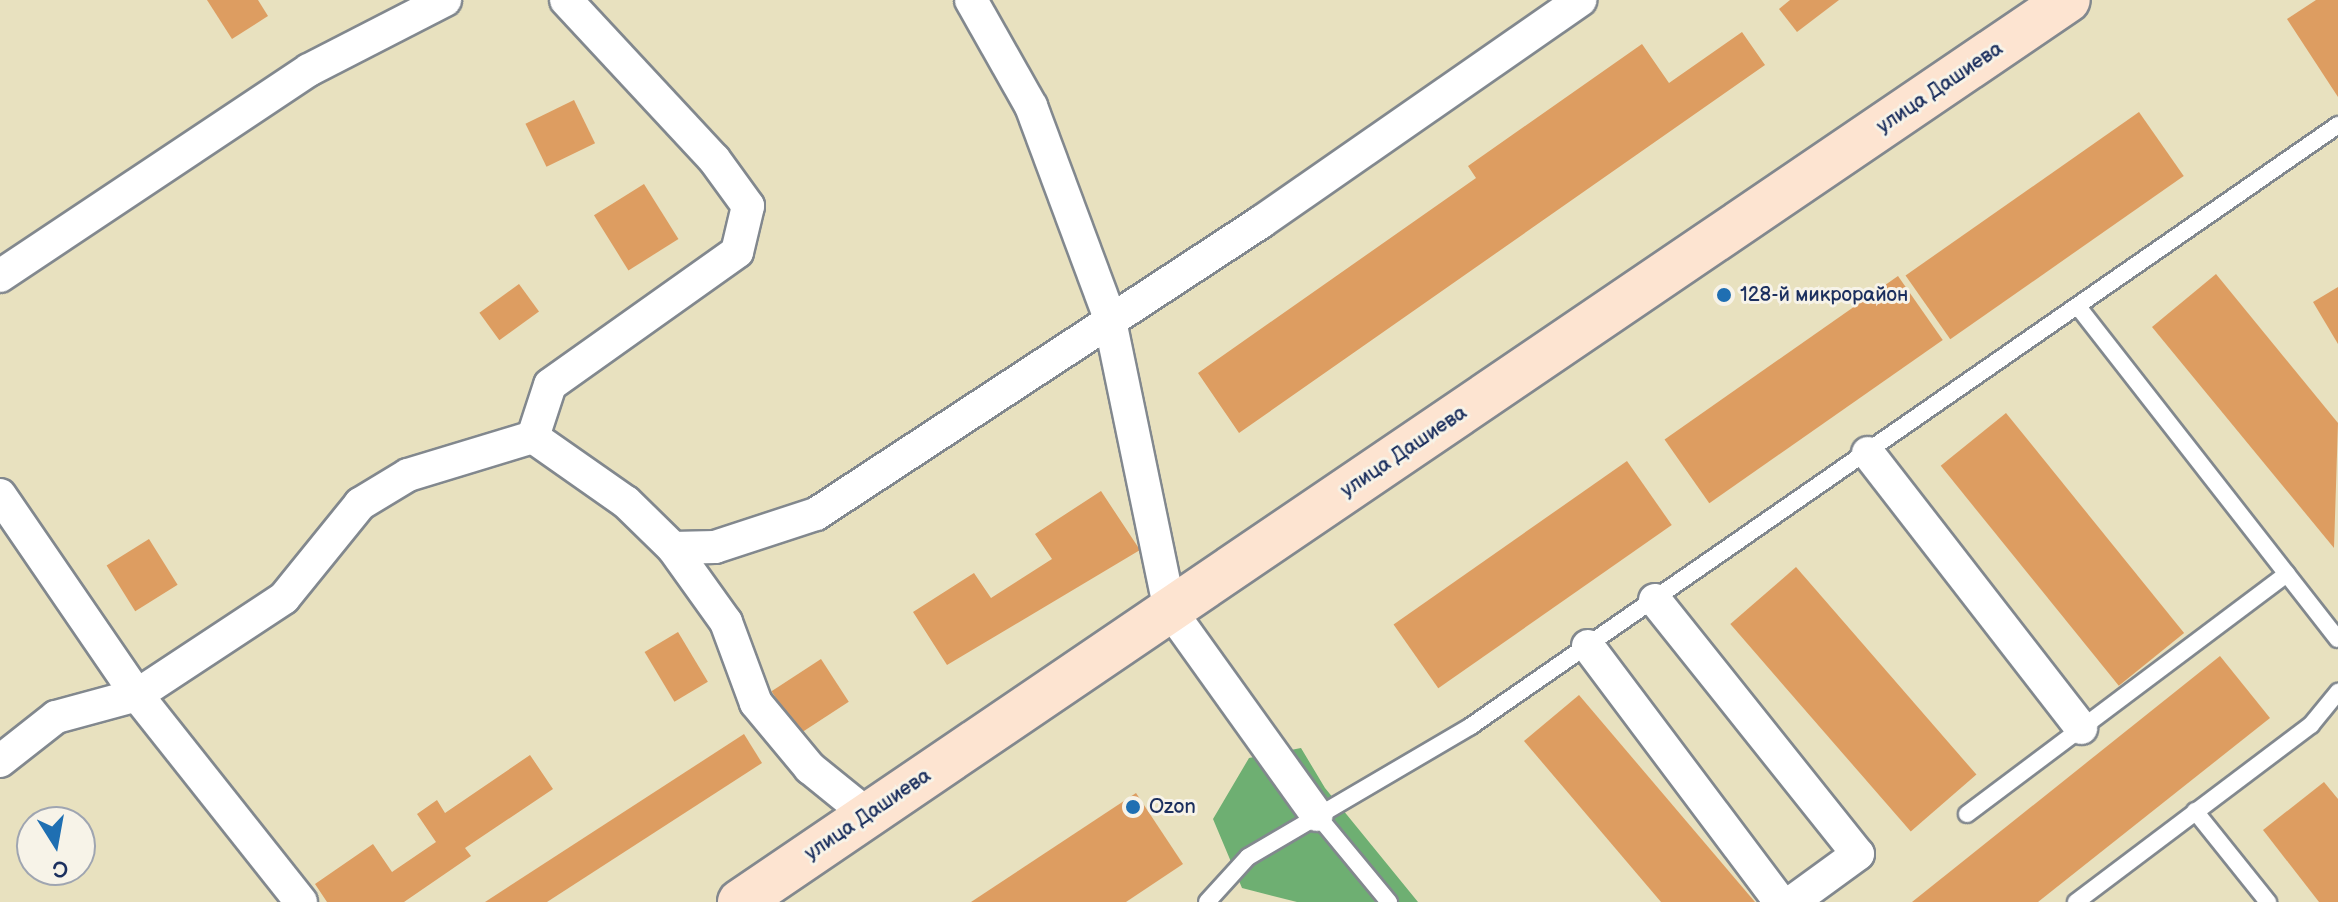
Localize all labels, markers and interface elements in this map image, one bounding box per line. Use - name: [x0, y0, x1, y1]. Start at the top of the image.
- street label: улица Дашиева: [1872, 37, 2008, 139]
- place label: 128-й микрорайон: [1740, 283, 1908, 307]
- marker: 128-й микрорайон: [1715, 286, 1733, 304]
- street label: улица Дашиева: [1336, 401, 1472, 503]
- street label: улица Дашиева: [800, 764, 936, 866]
- place label: Ozon: [1149, 795, 1196, 819]
- marker: Ozon: [1124, 798, 1142, 816]
- north arrow: [16, 806, 96, 886]
- text: С: [50, 853, 70, 883]

